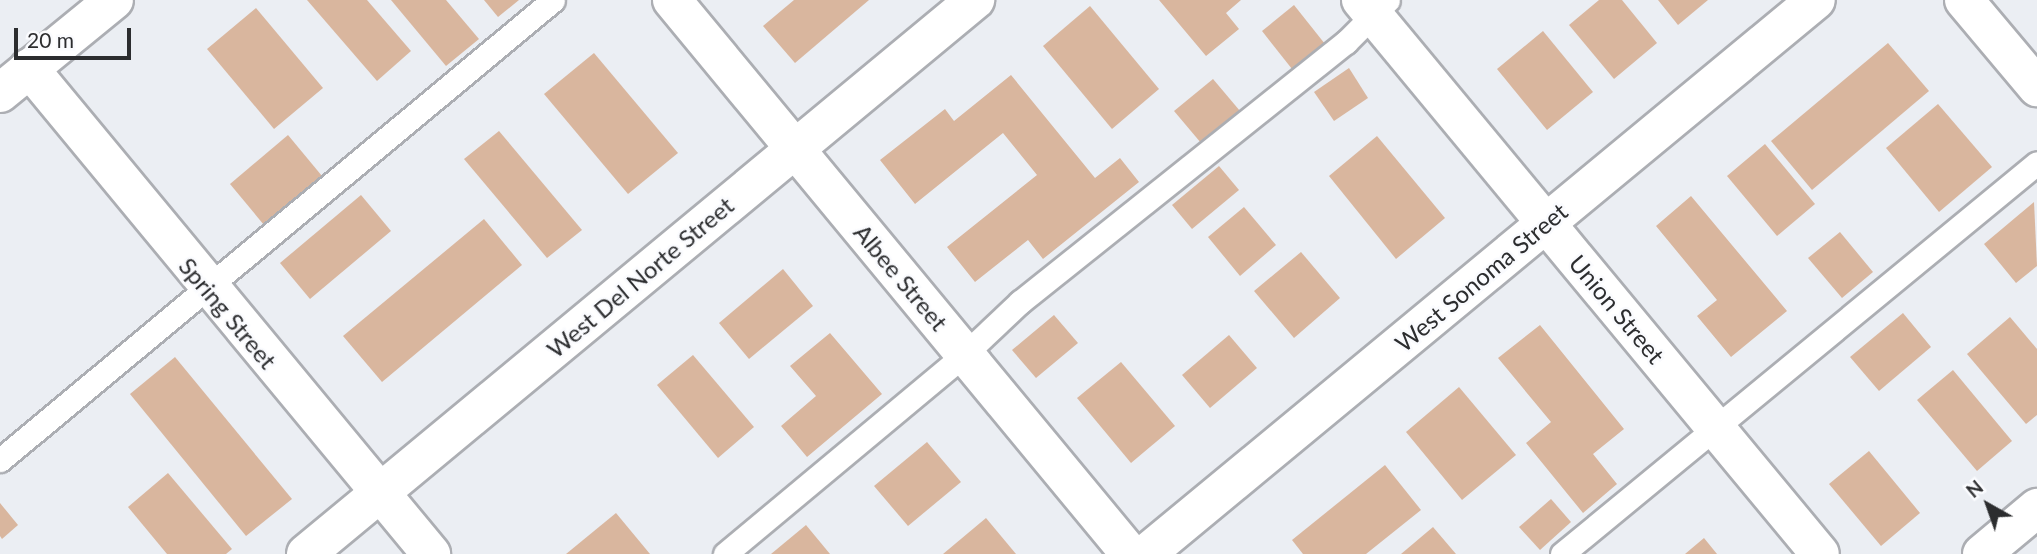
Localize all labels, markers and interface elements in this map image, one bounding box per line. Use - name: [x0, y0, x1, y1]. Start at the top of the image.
- scale bar: [18, 14, 135, 58]
- text: 20 m: [27, 27, 74, 52]
- street label: West Del Norte Street: [541, 191, 739, 363]
- street label: West Sonoma Street: [1389, 197, 1573, 357]
- street label: Albee Street: [848, 218, 954, 336]
- street label: Union Street: [1563, 249, 1671, 369]
- street label: Spring Street: [173, 252, 283, 374]
- north arrow: [1953, 470, 2023, 540]
- text: N: [1961, 475, 1987, 502]

